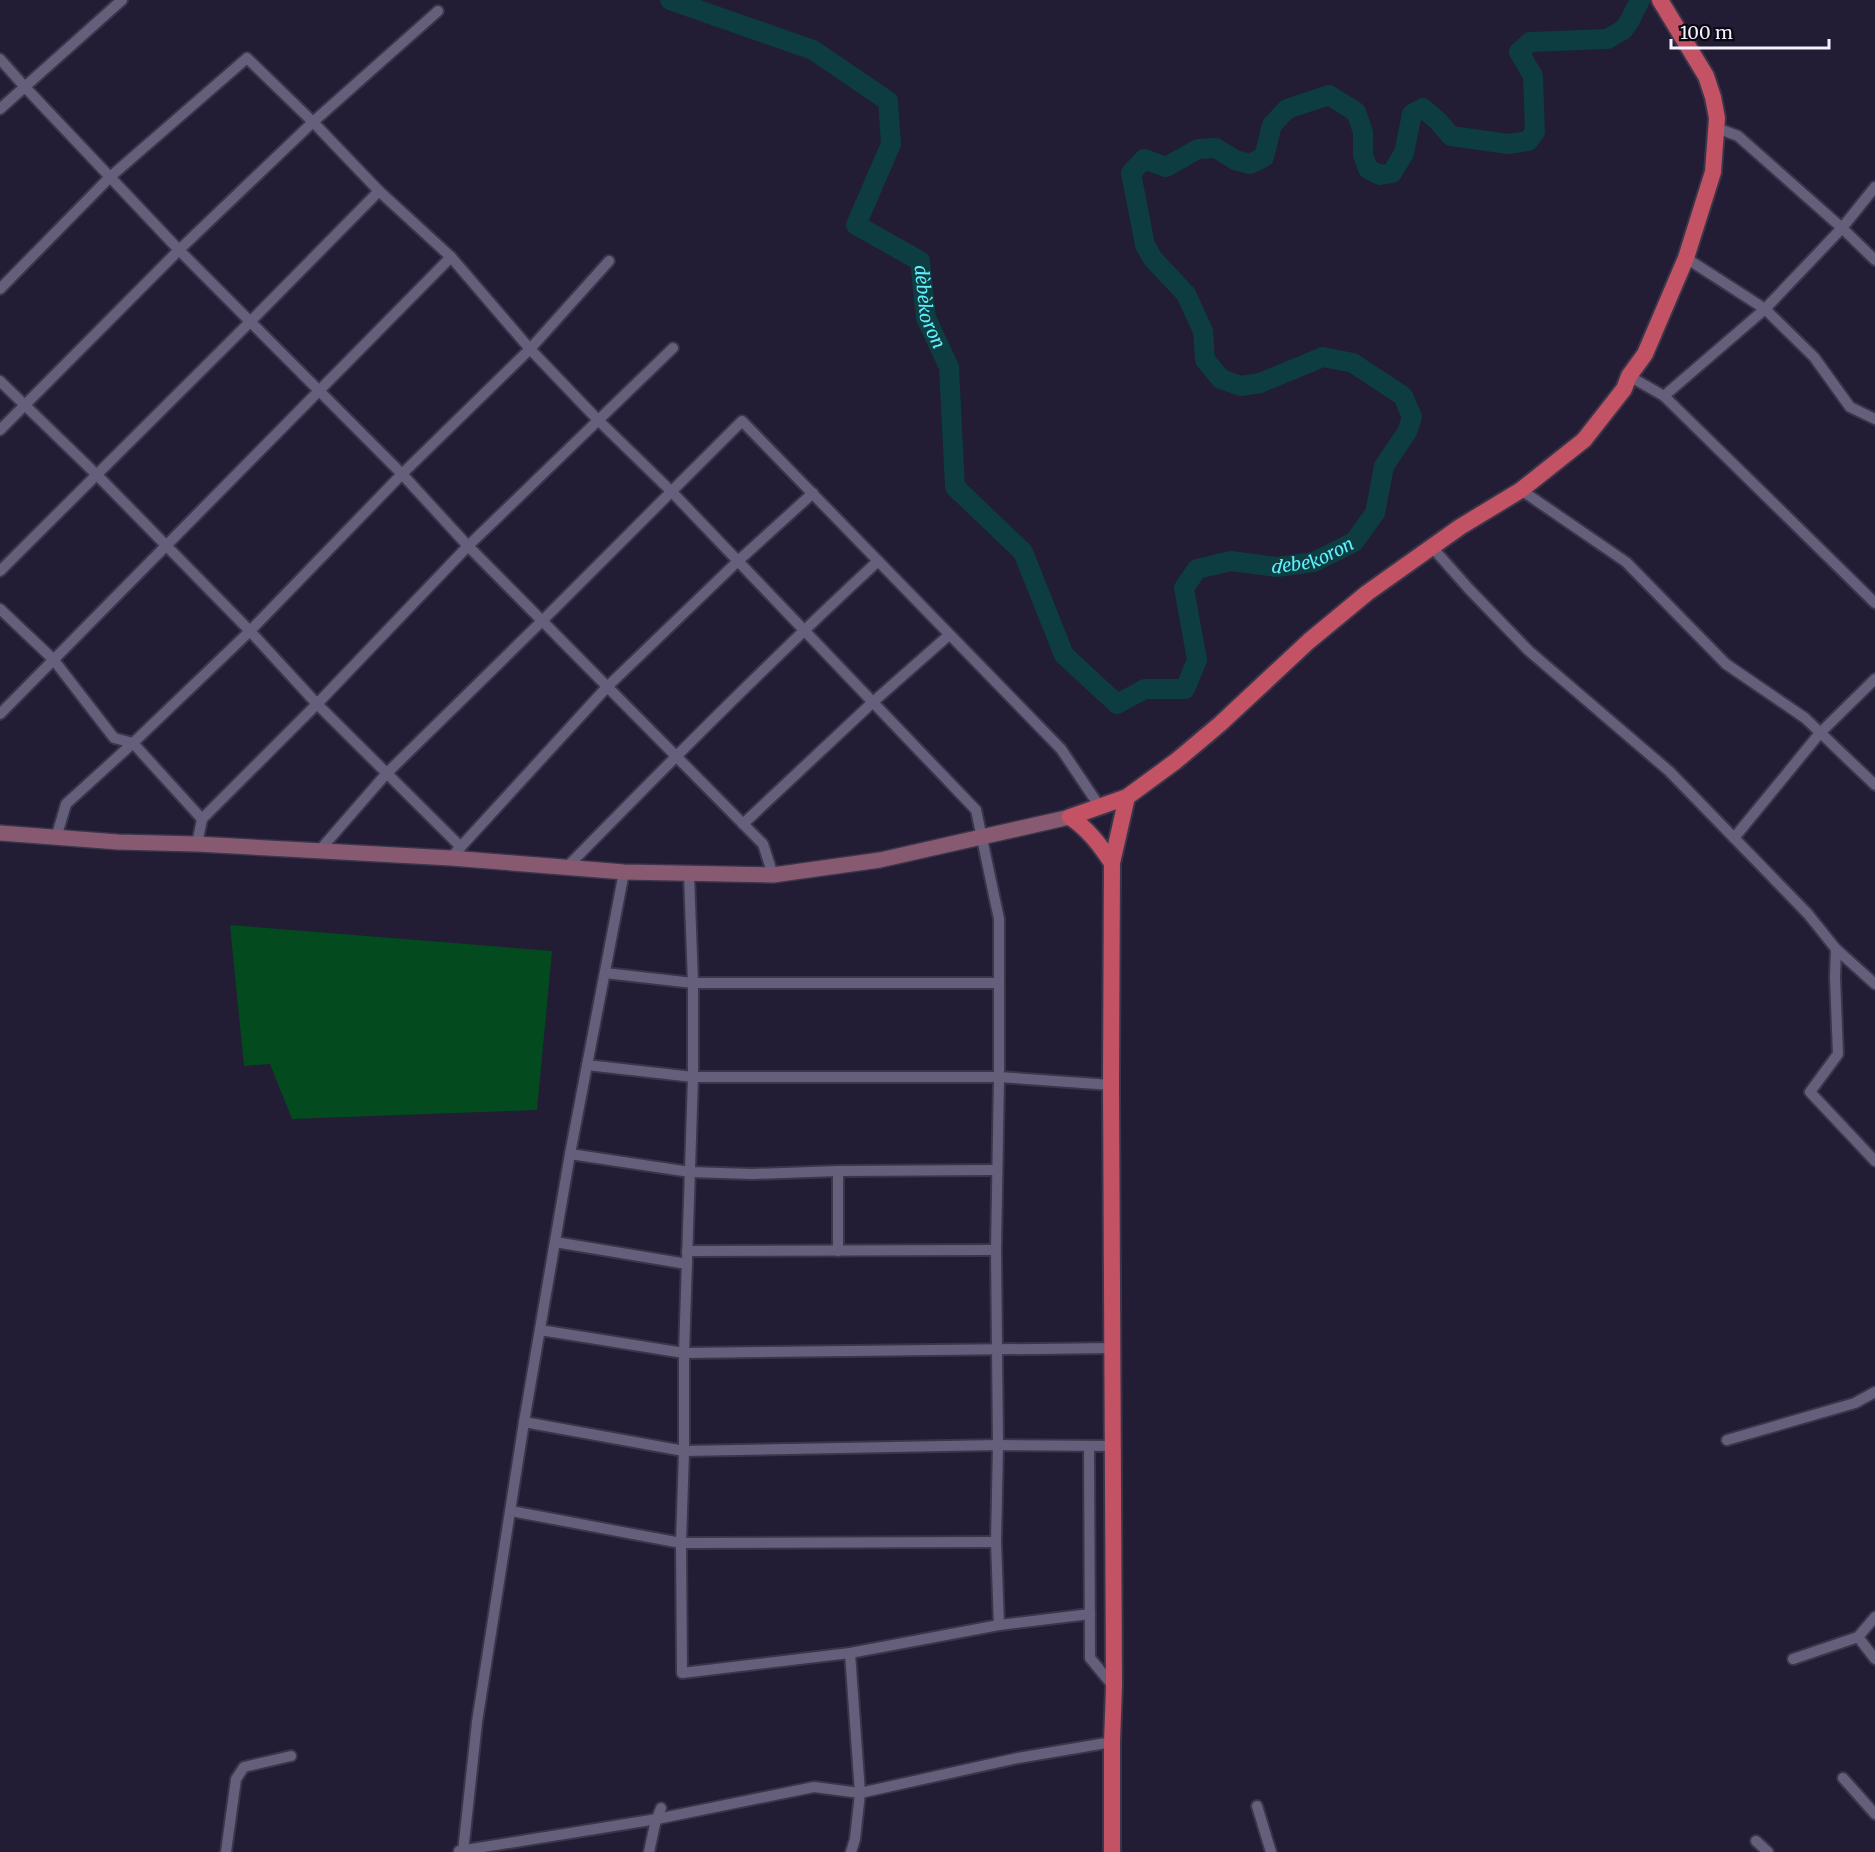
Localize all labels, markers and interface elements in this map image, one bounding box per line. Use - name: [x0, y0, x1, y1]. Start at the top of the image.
- scale bar: [1671, 12, 1828, 50]
- text: 100 m: [1680, 21, 1733, 44]
- water label: dèbèkoron: [909, 264, 951, 352]
- water label: debekoron: [1270, 532, 1358, 579]

